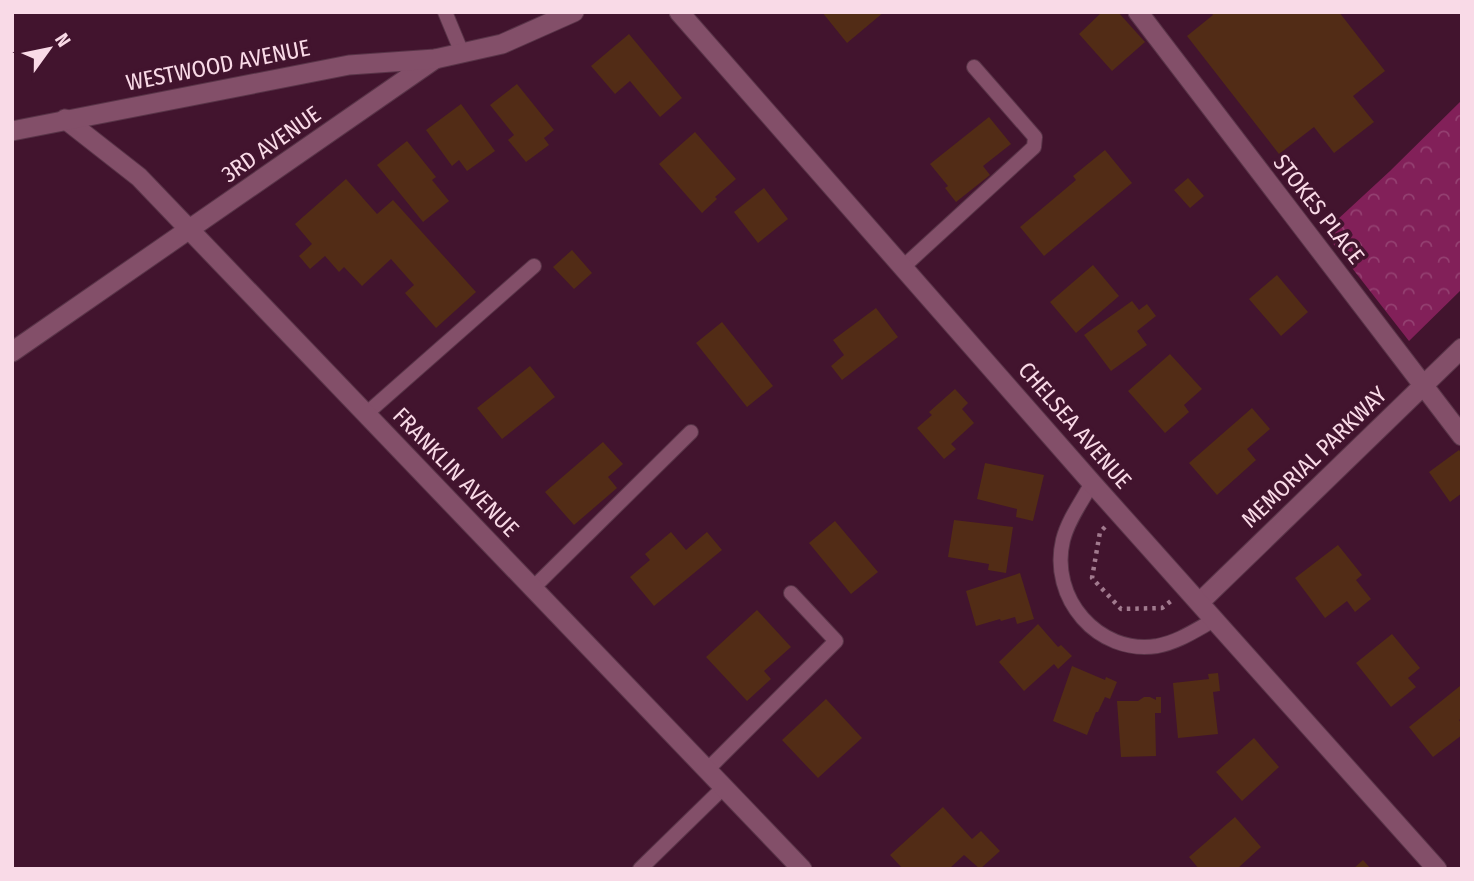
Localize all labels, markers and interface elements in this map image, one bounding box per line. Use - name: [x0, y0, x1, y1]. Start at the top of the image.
- north arrow: [14, 14, 84, 84]
- text: N: [50, 29, 76, 51]
- street label: WESTWOOD AVENUE: [124, 33, 312, 97]
- street label: 3RD AVENUE: [216, 100, 326, 188]
- street label: STOKES PLACE: [1268, 149, 1370, 269]
- street label: CHELSEA AVENUE: [1012, 356, 1138, 494]
- street label: MEMORIAL PARKWAY: [1236, 380, 1393, 533]
- street label: FRANKLIN AVENUE: [387, 402, 525, 542]

